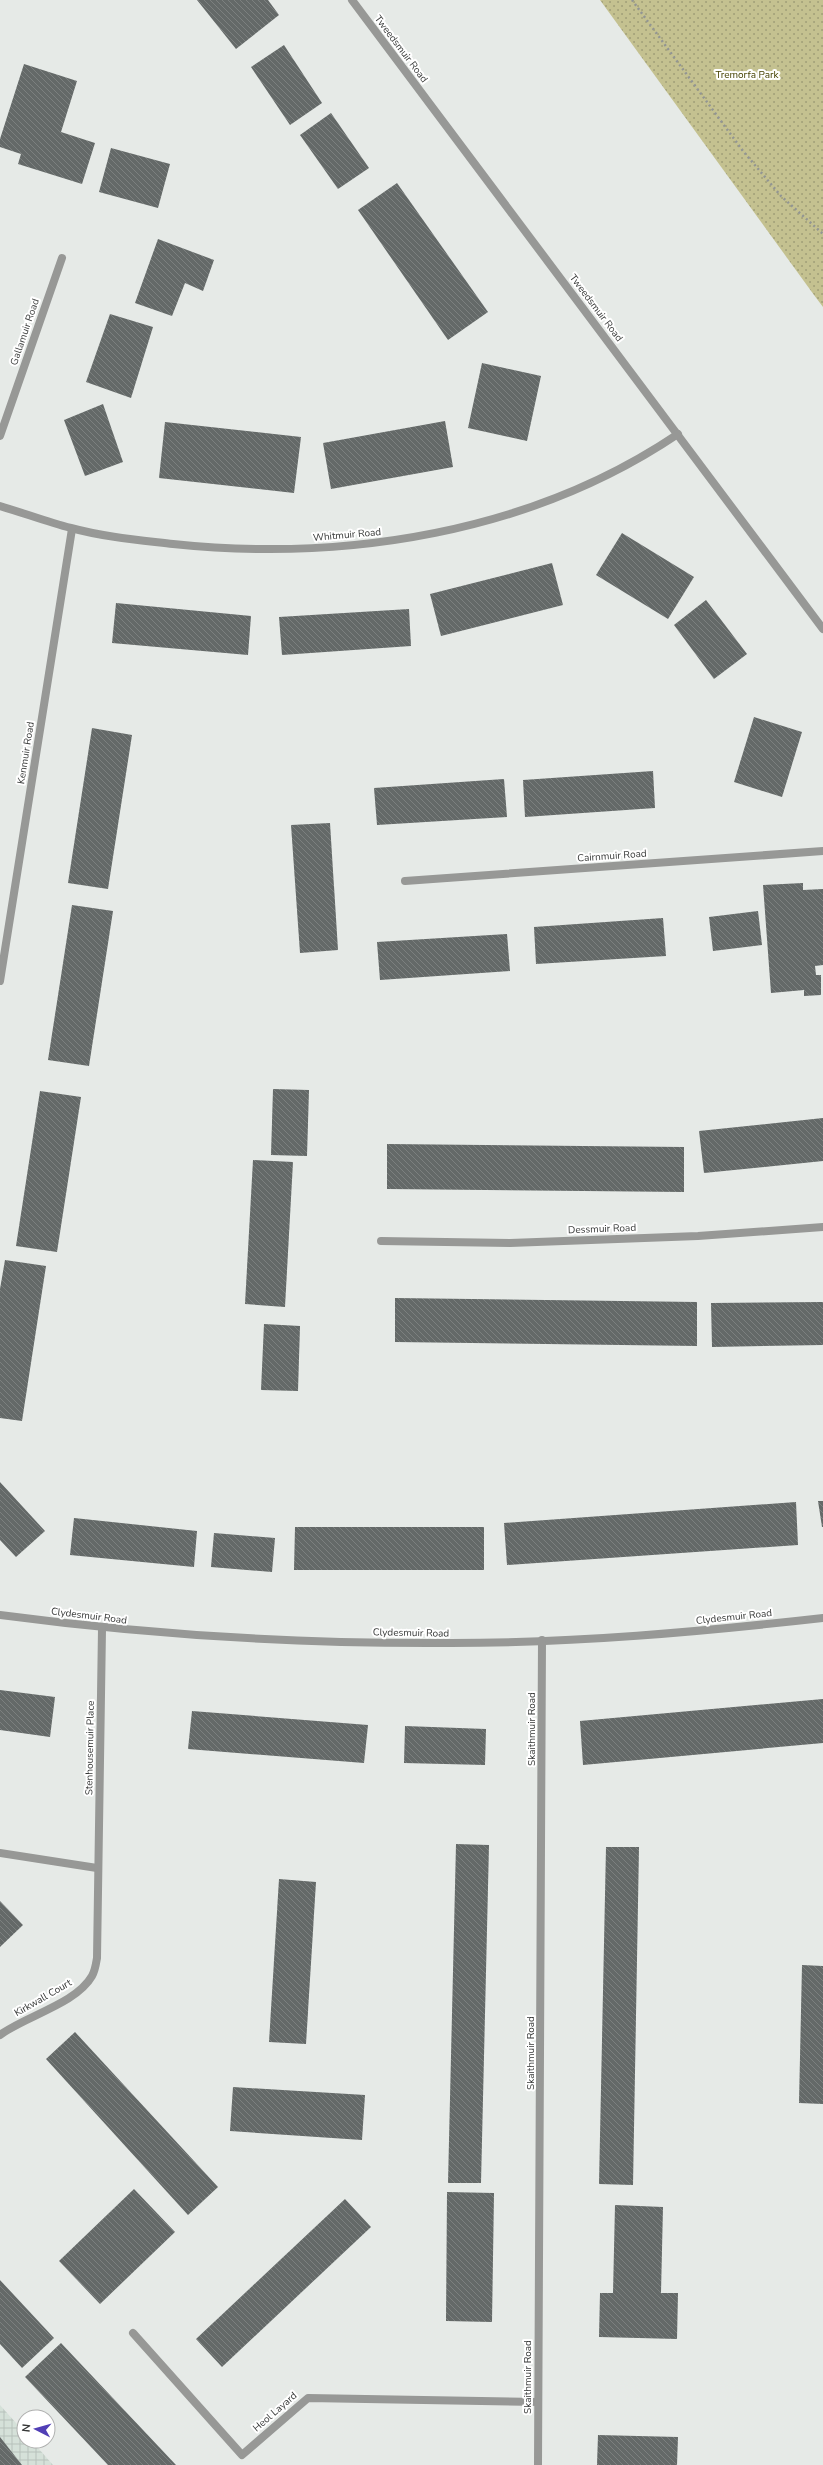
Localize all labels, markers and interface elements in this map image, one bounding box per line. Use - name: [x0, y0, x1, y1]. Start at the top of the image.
- street label: Tweedsmuir Road: [371, 12, 431, 86]
- park label: Tremorfa Park: [715, 68, 780, 82]
- street label: Tweedsmuir Road: [566, 271, 626, 345]
- street label: Gallamuir Road: [7, 297, 43, 367]
- street label: Whitmuir Road: [312, 525, 382, 545]
- street label: Kenmuir Road: [14, 721, 38, 785]
- street label: Cairnmuir Road: [577, 847, 647, 865]
- street label: Dessmuir Road: [568, 1221, 637, 1237]
- street label: Clydesmuir Road: [50, 1604, 128, 1628]
- street label: Clydesmuir Road: [695, 1606, 773, 1628]
- street label: Clydesmuir Road: [373, 1625, 450, 1641]
- street label: Skaithmuir Road: [525, 1692, 539, 1766]
- street label: Stenhousemuir Place: [82, 1701, 98, 1795]
- street label: Kirkwall Court: [12, 1976, 75, 2020]
- street label: Skaithmuir Road: [524, 2016, 538, 2090]
- street label: Skaithmuir Road: [521, 2340, 535, 2414]
- street label: Heol Layard: [250, 2389, 300, 2435]
- north arrow: [16, 2409, 56, 2449]
- text: N: [19, 2423, 34, 2433]

